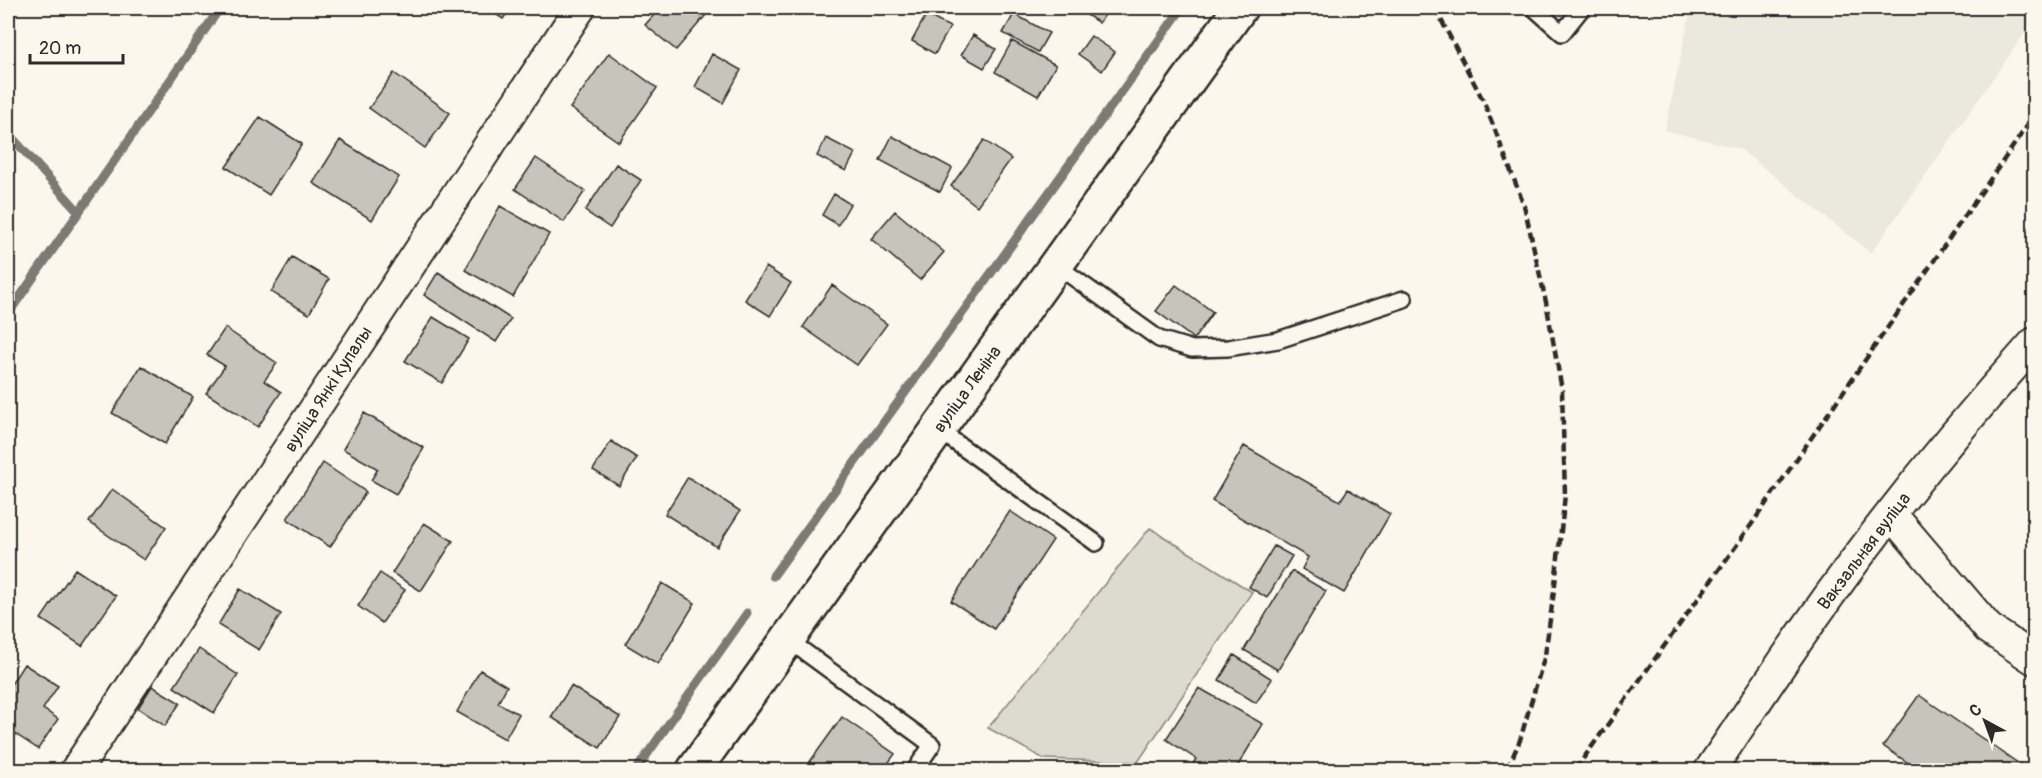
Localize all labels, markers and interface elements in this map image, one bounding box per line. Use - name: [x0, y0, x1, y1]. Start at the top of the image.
- scale bar: [30, 27, 123, 65]
- text: 20 m: [39, 37, 81, 60]
- street label: вуліца Янкі Купалы: [279, 322, 378, 456]
- street label: вуліца Леніна: [928, 341, 1007, 437]
- street label: Вакзальная вуліца: [1813, 488, 1916, 615]
- north arrow: [1955, 691, 2015, 751]
- text: С: [1966, 700, 1986, 721]

